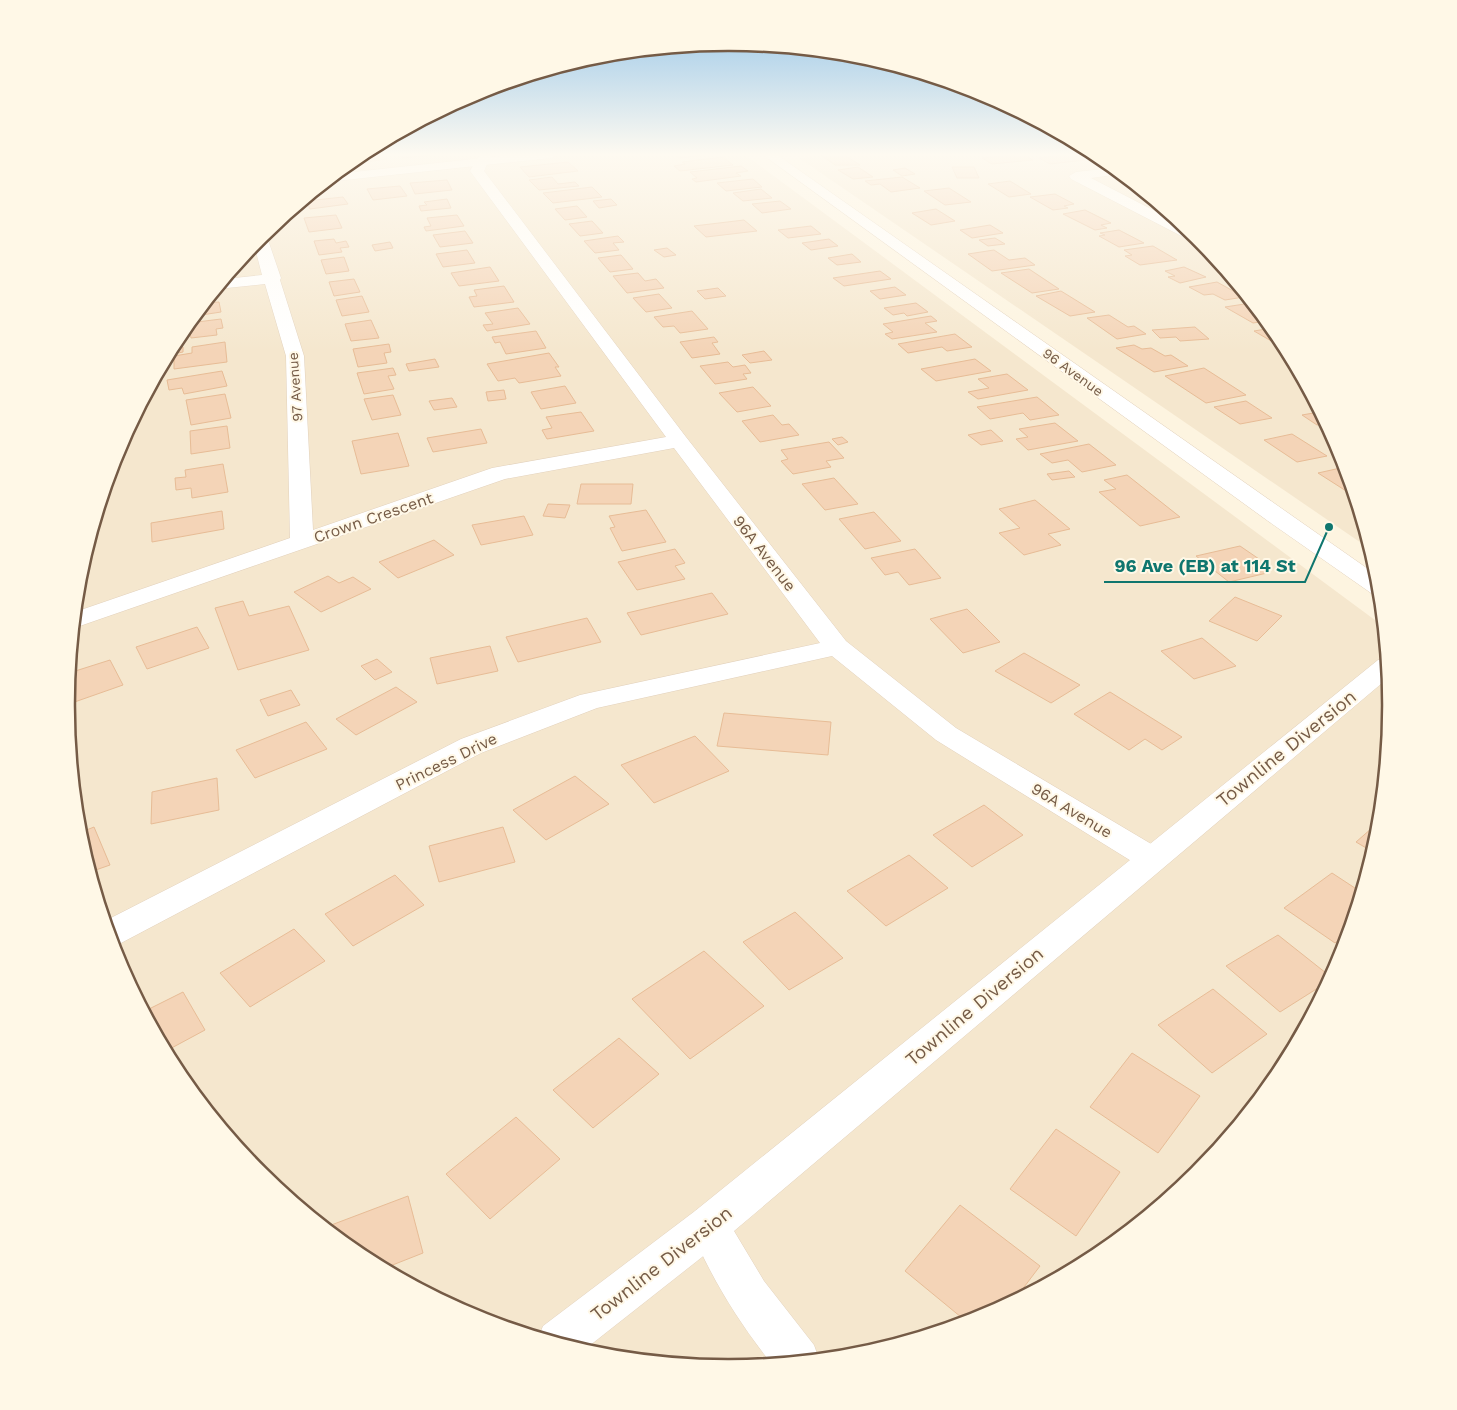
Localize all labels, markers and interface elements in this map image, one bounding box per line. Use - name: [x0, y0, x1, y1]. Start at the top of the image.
- street label: 96 Avenue: [1040, 345, 1106, 399]
- street label: 97 Avenue: [285, 352, 305, 422]
- street label: Crown Crescent: [311, 488, 436, 547]
- street label: 96A Avenue: [729, 512, 800, 595]
- callout: 96 Ave (EB) at 114 St: [1104, 549, 1305, 582]
- text: 96 Ave (EB) at 114 St: [1114, 555, 1296, 576]
- street label: Townline Diversion: [1212, 685, 1361, 812]
- street label: Princess Drive: [392, 729, 500, 794]
- street label: 96A Avenue: [1028, 779, 1116, 842]
- street label: Townline Diversion: [901, 942, 1048, 1071]
- street label: Townline Diversion: [586, 1201, 737, 1326]

